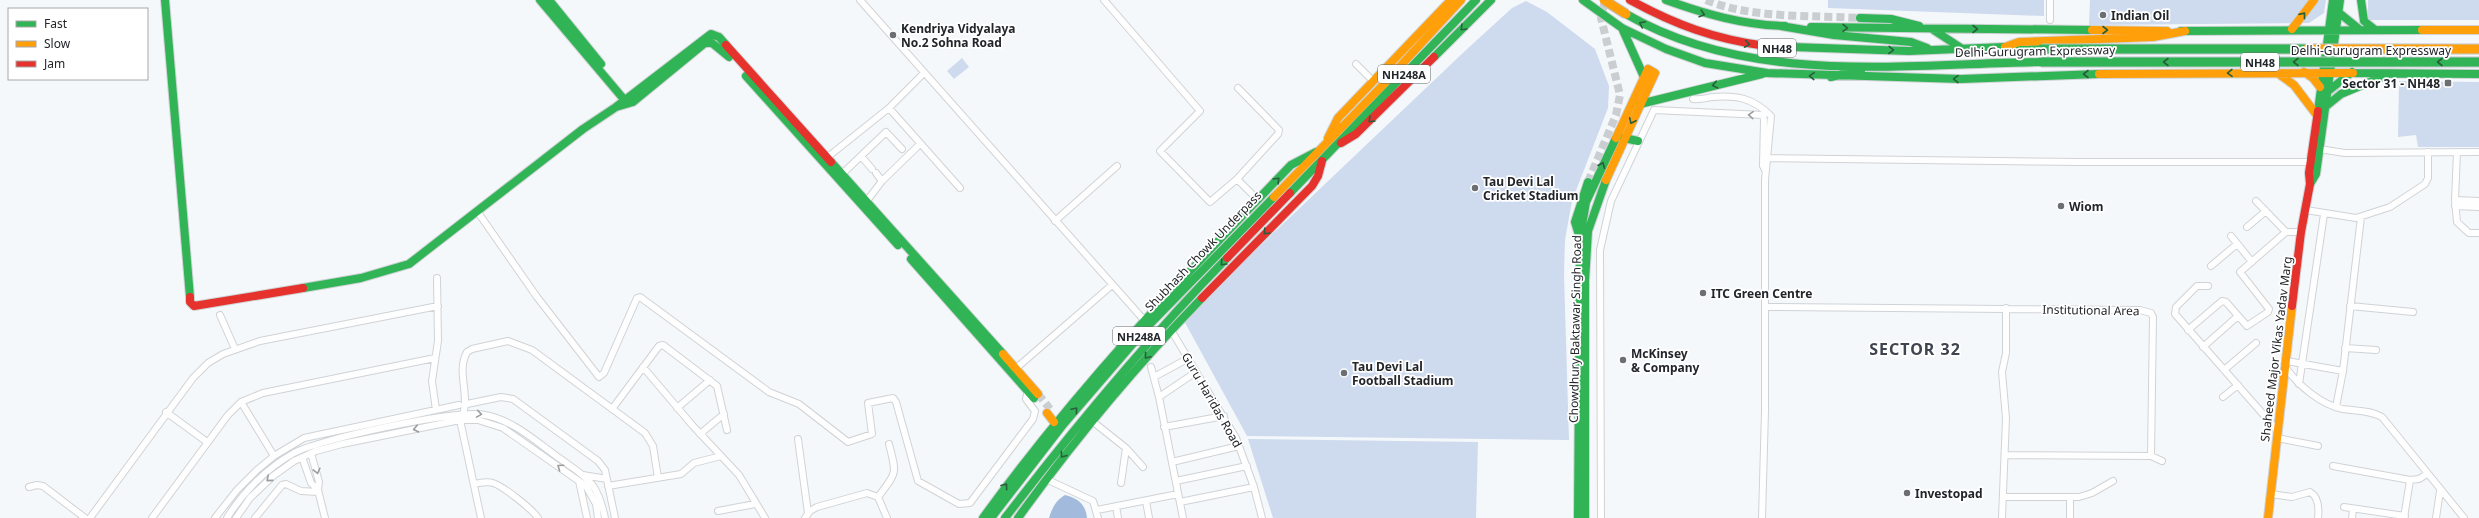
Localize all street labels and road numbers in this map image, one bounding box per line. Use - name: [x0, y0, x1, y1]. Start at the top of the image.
- road number: NH48: [1758, 39, 1796, 57]
- street label: Delhi-Gurugram Expressway: [1955, 41, 2116, 61]
- street label: Delhi-Gurugram Expressway: [2291, 42, 2452, 59]
- road number: NH48: [2241, 53, 2279, 71]
- road number: NH248A: [1378, 65, 1430, 83]
- street label: Shubhash Chowk Underpass: [1141, 187, 1265, 315]
- street label: Chowdhury Baktawar Singh Road: [1565, 235, 1585, 423]
- street label: Shaheed Major Vikas Yadav Marg: [2256, 255, 2296, 443]
- street label: Institutional Area: [2042, 301, 2140, 319]
- road number: NH248A: [1113, 327, 1165, 345]
- street label: Guru Haridas Road: [1178, 349, 1246, 451]

